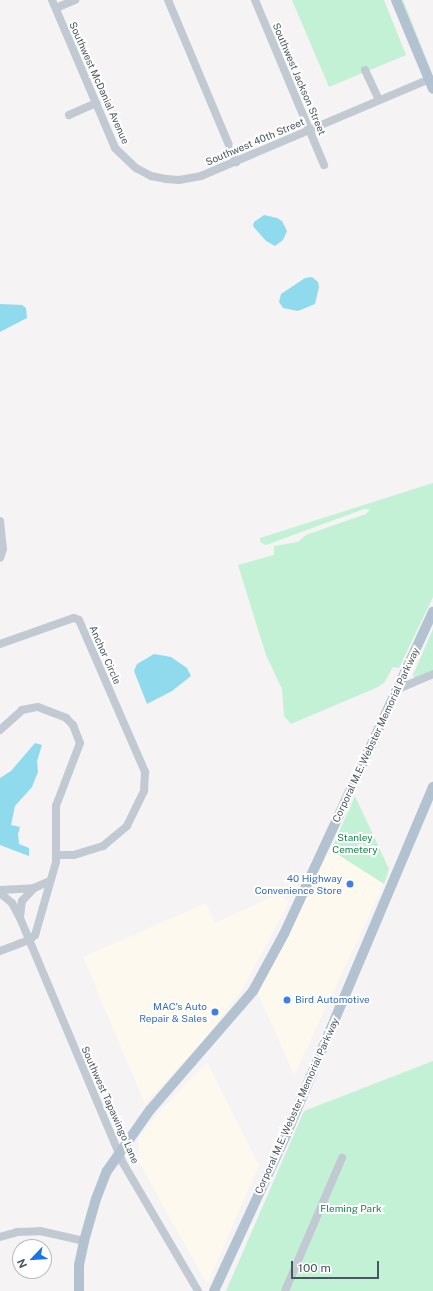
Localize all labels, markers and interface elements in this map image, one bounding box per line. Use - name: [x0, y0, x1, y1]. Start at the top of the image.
- street label: Southwest McDanial Avenue: [67, 20, 131, 146]
- street label: Southwest Jackson Street: [270, 21, 328, 137]
- street label: Southwest 40th Street: [204, 116, 306, 168]
- street label: Anchor Circle: [87, 624, 123, 686]
- street label: Corporal M.E. Webster Memorial Parkway: [330, 645, 422, 825]
- park label: Stanley Cemetery: [332, 831, 378, 854]
- place label: 40 Highway Convenience Store: [255, 872, 342, 896]
- marker: 40 Highway Convenience Store: [345, 879, 355, 889]
- place label: Bird Automotive: [295, 994, 370, 1006]
- marker: Bird Automotive: [282, 995, 292, 1005]
- place label: MAC's Auto Repair & Sales: [139, 1000, 207, 1024]
- marker: MAC's Auto Repair & Sales: [210, 1007, 220, 1017]
- street label: Corporal M.E. Webster Memorial Parkway: [252, 1016, 342, 1196]
- street label: Southwest Tapawingo Lane: [79, 1044, 141, 1166]
- park label: Fleming Park: [320, 1203, 382, 1215]
- north arrow: [12, 1239, 52, 1279]
- scale bar: [293, 1253, 381, 1279]
- text: N: [15, 1257, 29, 1270]
- text: 100 m: [298, 1261, 331, 1275]

